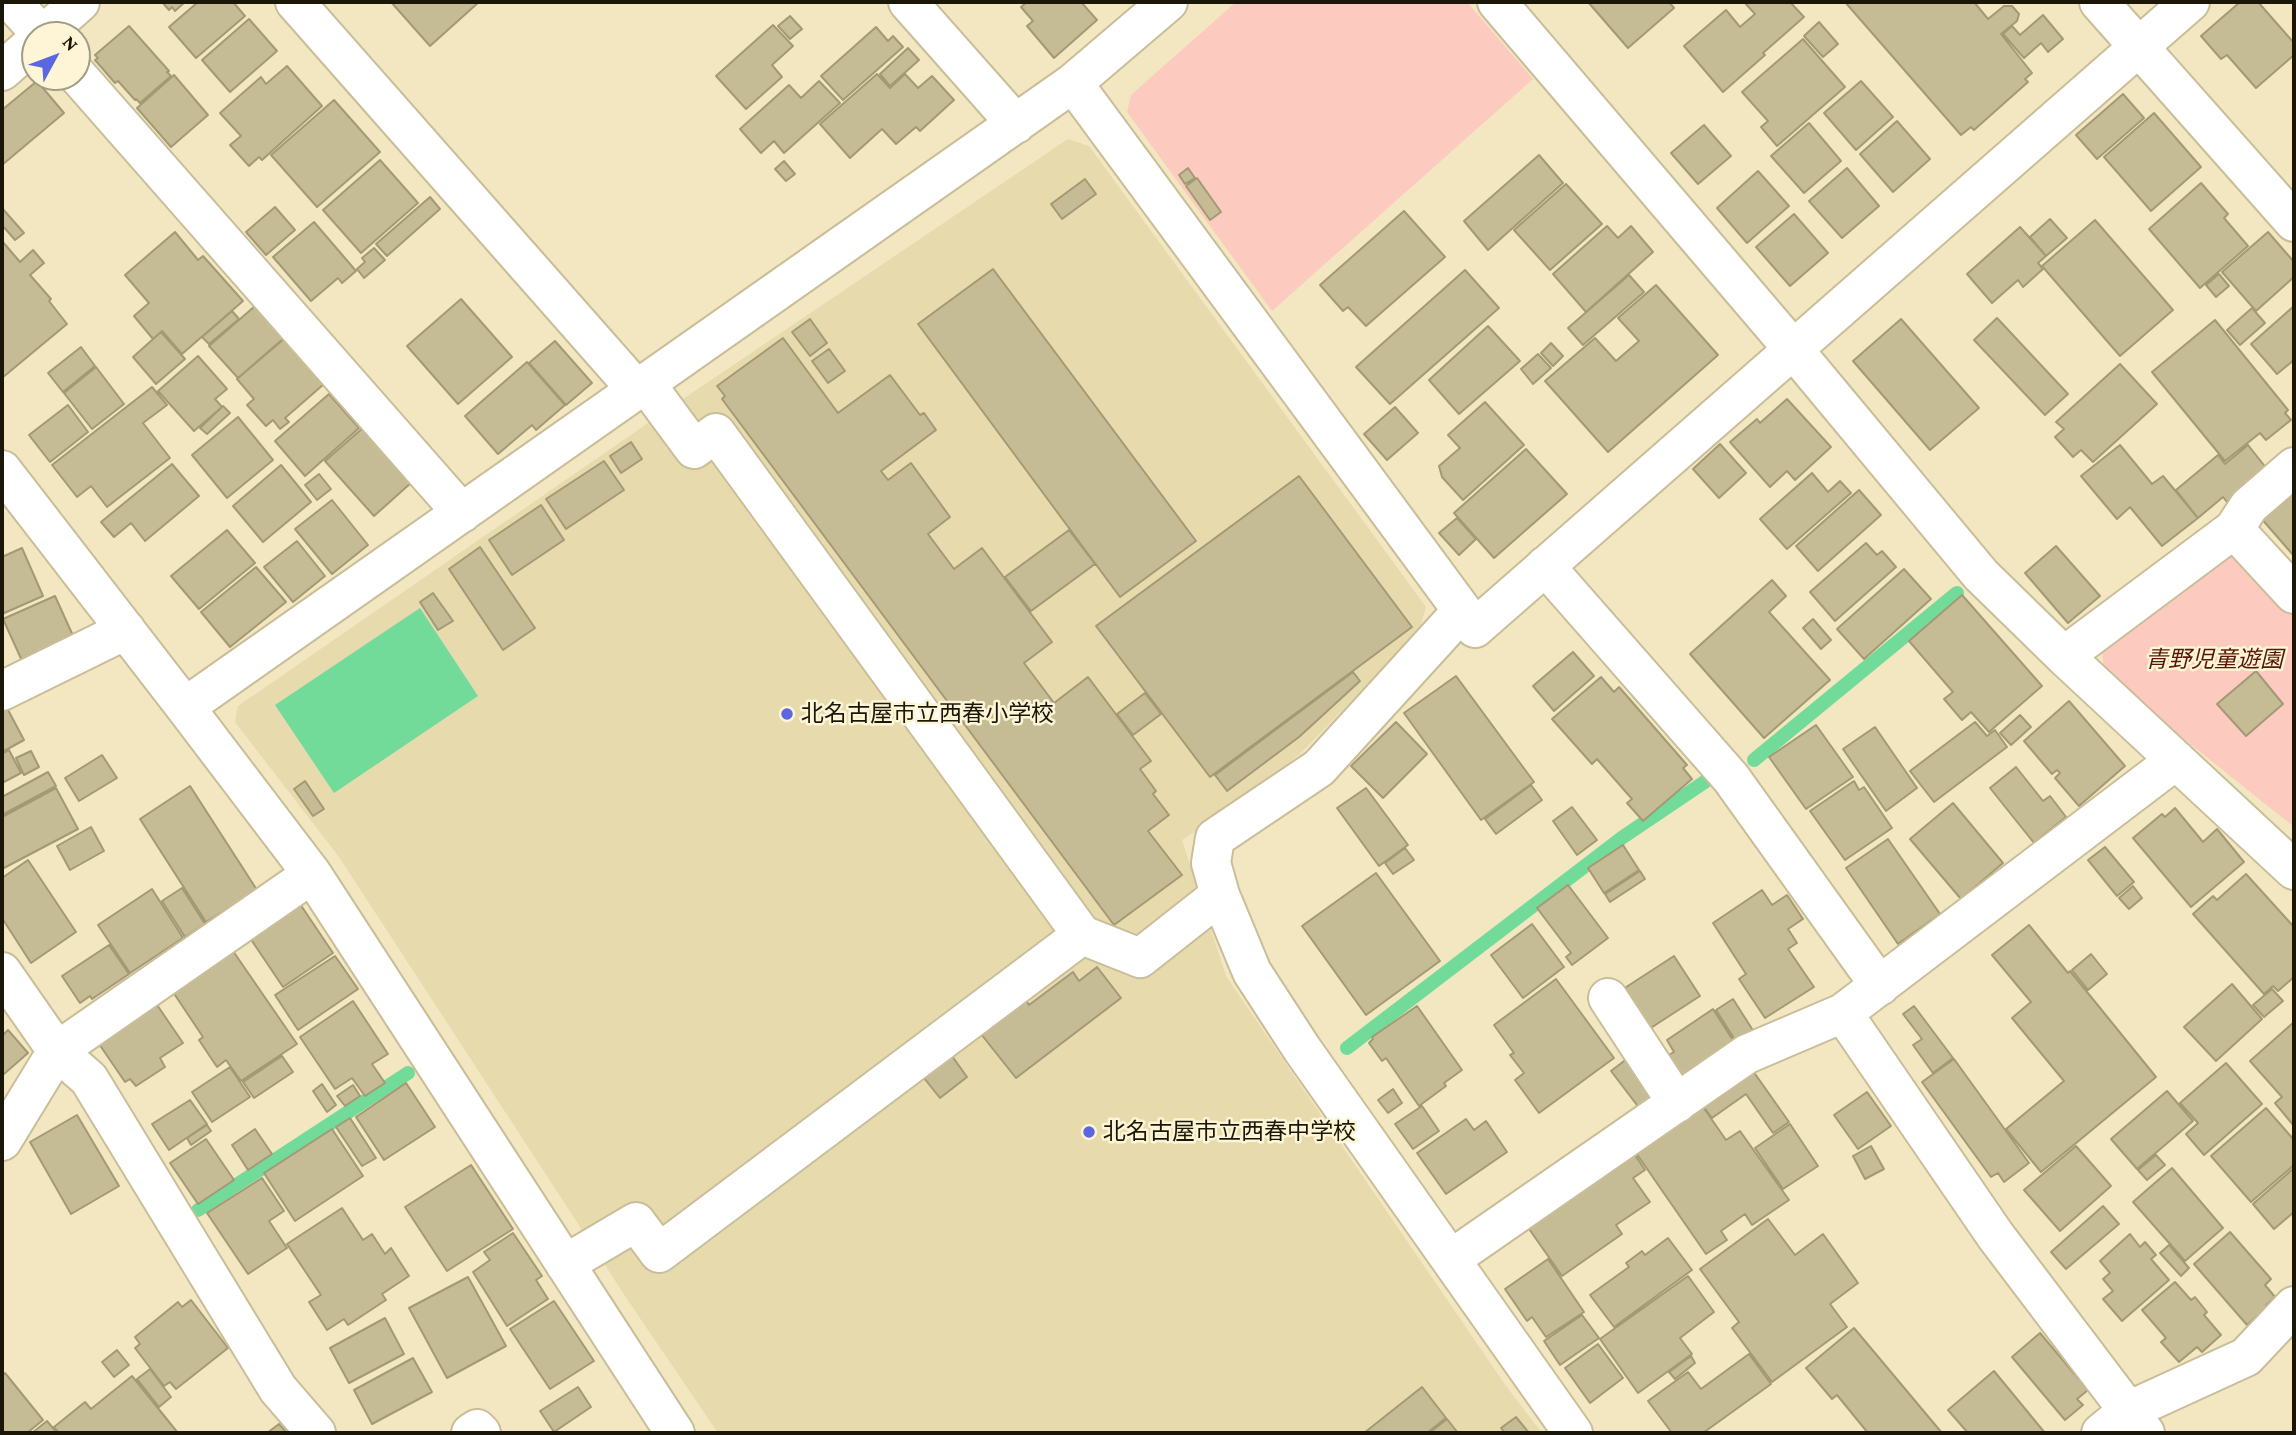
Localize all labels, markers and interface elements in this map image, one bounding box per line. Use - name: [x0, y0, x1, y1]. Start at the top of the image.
- north arrow: [21, 21, 91, 91]
- text: N: [59, 31, 83, 55]
- park label: 青野児童遊園: [2145, 646, 2283, 674]
- place label: 北名古屋市立西春小学校: [801, 700, 1054, 728]
- marker: 北名古屋市立西春小学校: [779, 706, 795, 722]
- place label: 北名古屋市立西春中学校: [1103, 1118, 1356, 1146]
- marker: 北名古屋市立西春中学校: [1081, 1124, 1097, 1140]

